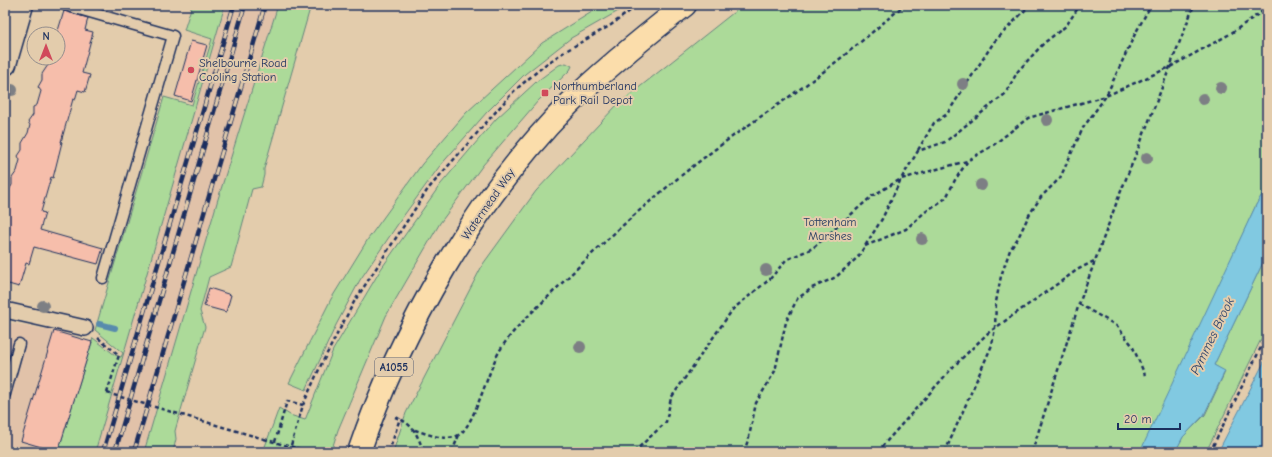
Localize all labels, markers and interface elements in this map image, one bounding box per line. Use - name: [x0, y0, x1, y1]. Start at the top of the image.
- north arrow: [26, 26, 66, 66]
- text: N: [42, 30, 50, 43]
- place label: Shelbourne Road Cooling Station: [199, 56, 287, 84]
- marker: Shelbourne Road Cooling Station: [186, 65, 196, 75]
- place label: Northumberland Park Rail Depot: [553, 79, 637, 107]
- marker: Northumberland Park Rail Depot: [540, 88, 550, 98]
- street label: Watermead Way: [458, 165, 518, 242]
- park label: Tottenham Marshes: [803, 215, 857, 243]
- water label: Pymmes Brook: [1187, 294, 1237, 377]
- road number: A1055: [375, 358, 413, 376]
- scale bar: [1118, 405, 1180, 431]
- text: 20 m: [1124, 412, 1152, 426]

